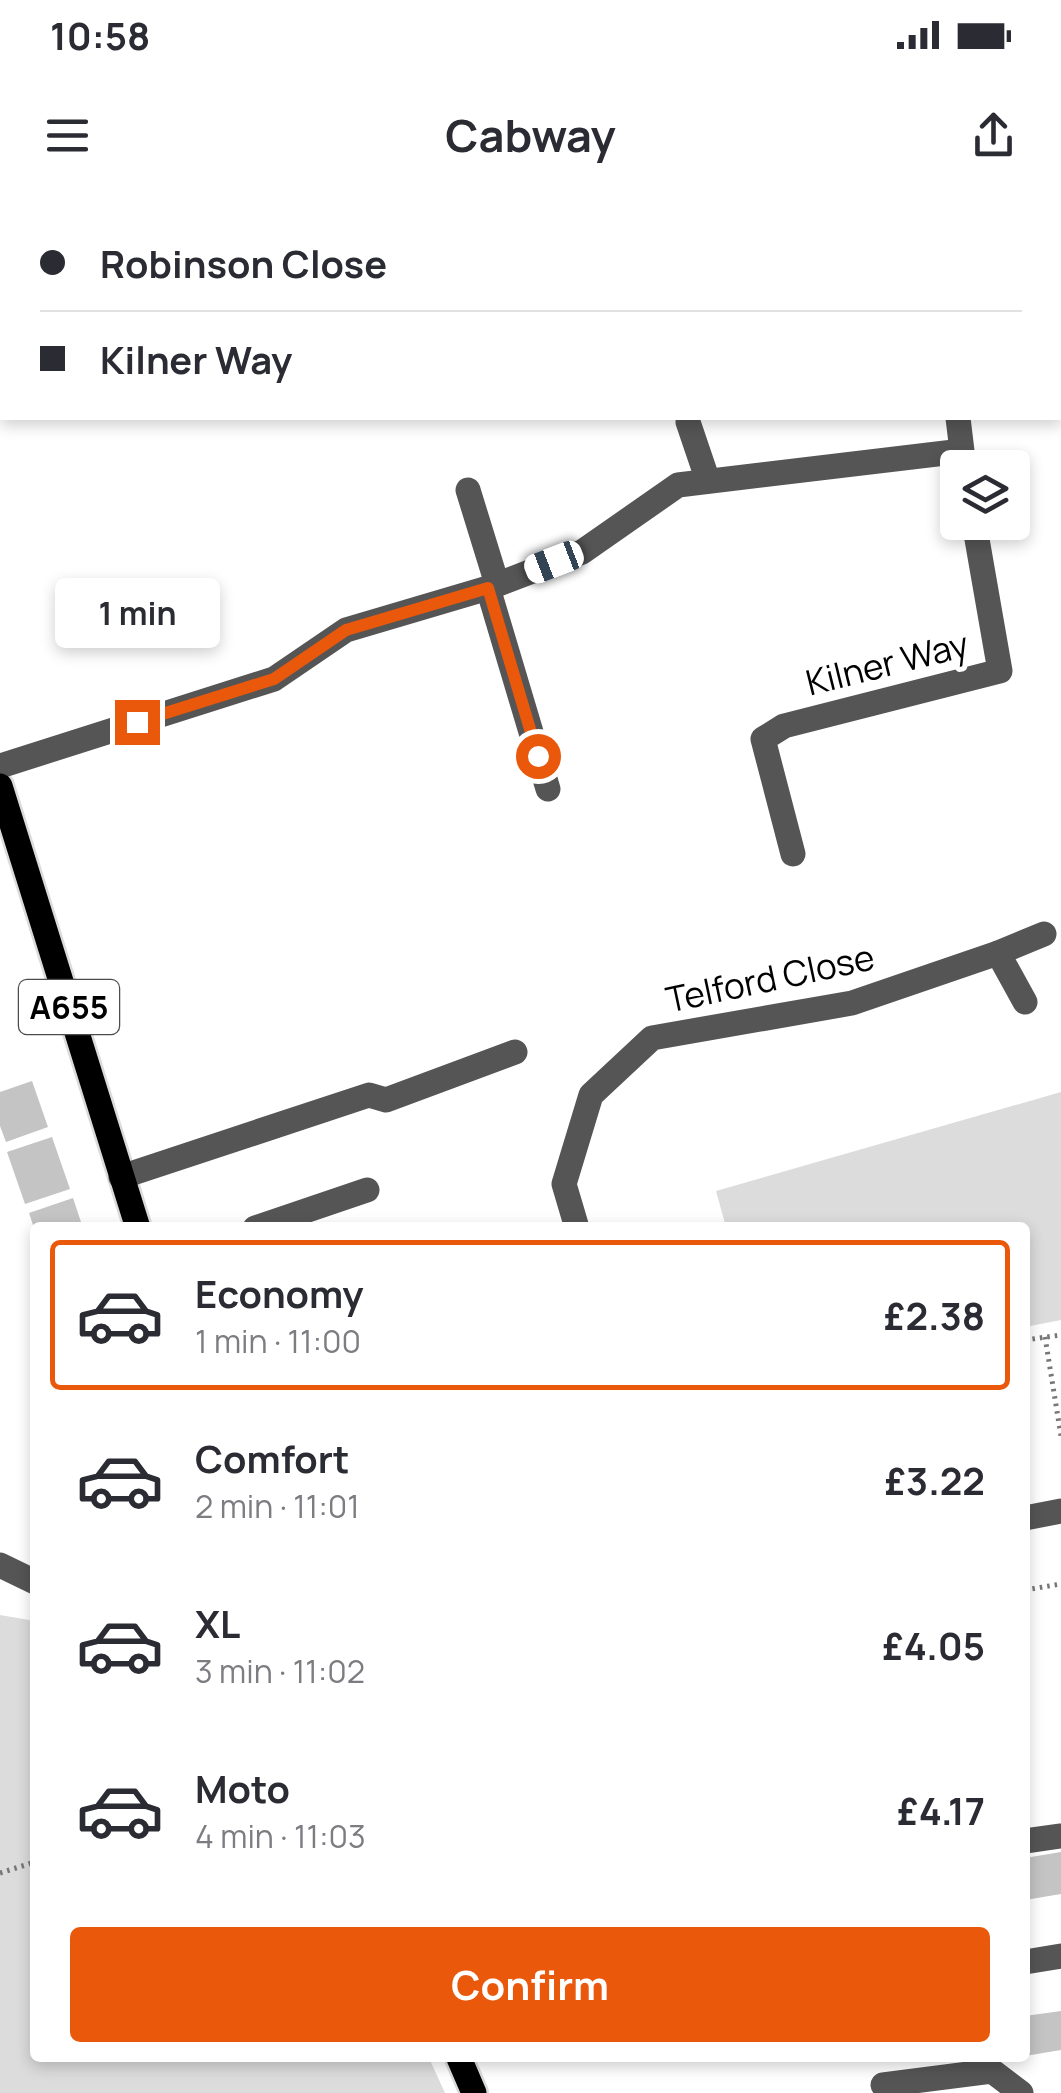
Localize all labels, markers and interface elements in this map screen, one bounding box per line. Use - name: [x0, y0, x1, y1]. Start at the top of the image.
- text: 10:58: [50, 9, 150, 61]
- text: Cabway: [445, 104, 616, 166]
- icon: menu: [40, 108, 95, 163]
- icon: share: [966, 108, 1021, 163]
- text: Robinson Close: [100, 237, 387, 289]
- text: Kilner Way: [100, 333, 292, 385]
- map controls: [940, 450, 1030, 540]
- button: layers: [940, 450, 1030, 540]
- car: [521, 537, 587, 587]
- callout: 1 min: [54, 577, 220, 647]
- text: 1 min: [98, 591, 177, 635]
- street label: Kilner Way: [801, 620, 973, 706]
- route end: [115, 700, 160, 745]
- route start: [516, 734, 561, 779]
- street label: Telford Close: [661, 933, 879, 1023]
- road number: A655: [19, 980, 119, 1034]
- text: Economy: [195, 1267, 364, 1319]
- icon: car: [75, 1270, 165, 1360]
- text: £2.38: [884, 1289, 985, 1341]
- text: 1 min · 11:00: [195, 1319, 361, 1363]
- text: Comfort: [195, 1432, 349, 1484]
- icon: car: [75, 1435, 165, 1525]
- text: £3.22: [884, 1454, 985, 1506]
- text: 2 min · 11:01: [195, 1484, 360, 1528]
- text: XL: [195, 1597, 240, 1649]
- icon: car: [75, 1600, 165, 1690]
- text: £4.05: [882, 1619, 985, 1671]
- text: 3 min · 11:02: [195, 1649, 365, 1693]
- text: Moto: [195, 1762, 290, 1814]
- icon: car: [75, 1765, 165, 1855]
- text: £4.17: [897, 1784, 985, 1836]
- text: 4 min · 11:03: [195, 1814, 366, 1858]
- button: Confirm: [70, 1927, 990, 2042]

